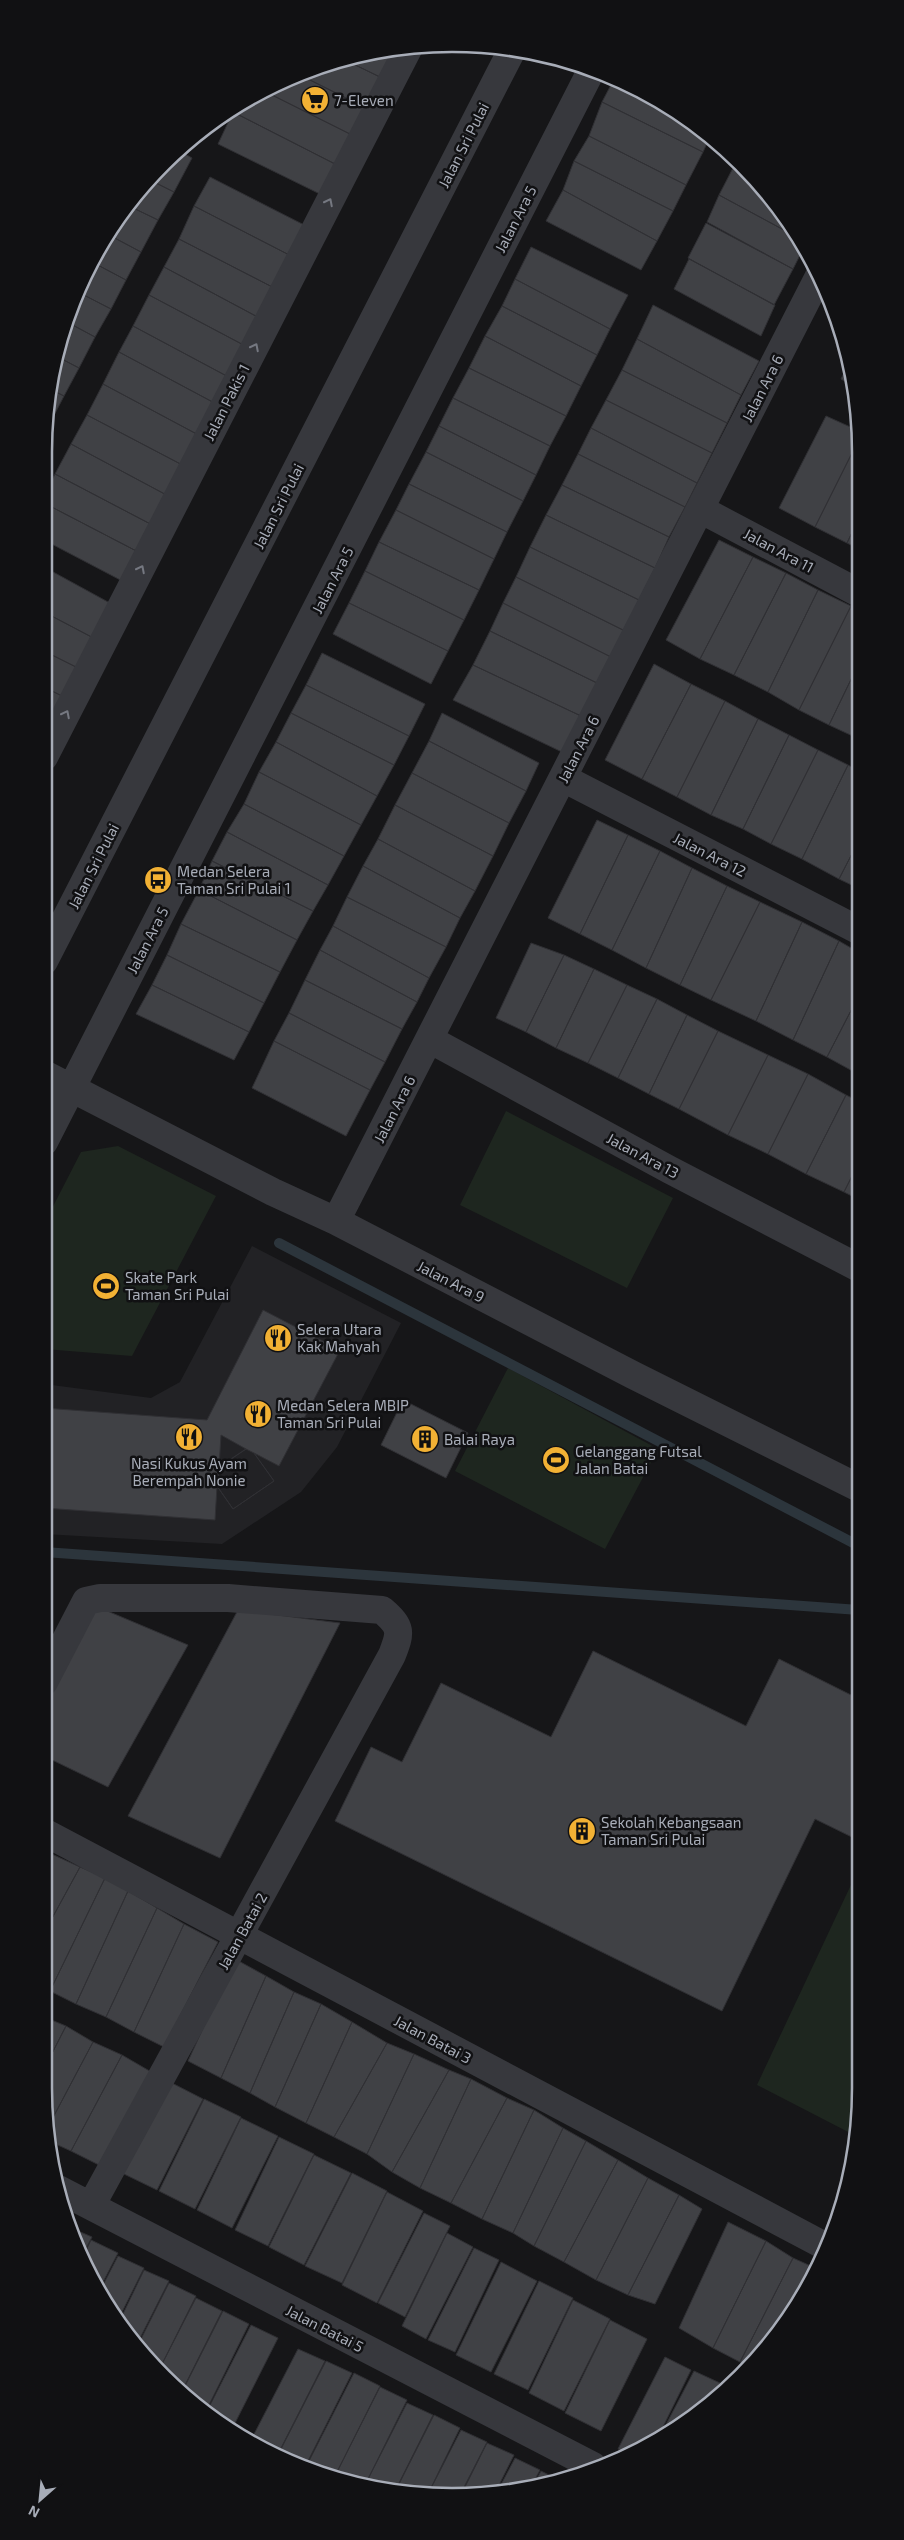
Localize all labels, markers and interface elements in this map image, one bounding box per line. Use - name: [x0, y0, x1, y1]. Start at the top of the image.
- supermarket icon: 7-Eleven: [300, 85, 330, 115]
- place label: 7-Eleven: [334, 91, 394, 109]
- street label: Jalan Sri Pulai: [434, 99, 492, 191]
- street label: Jalan Ara 5: [490, 183, 540, 255]
- one-way arrow: [323, 199, 333, 208]
- one-way arrow: [249, 343, 259, 352]
- street label: Jalan Ara 6: [737, 351, 787, 425]
- street label: Jalan Pakis 1: [199, 361, 253, 443]
- street label: Jalan Sri Pulai: [249, 460, 307, 552]
- street label: Jalan Ara 11: [741, 524, 817, 576]
- street label: Jalan Ara 5: [307, 544, 357, 616]
- one-way arrow: [135, 565, 145, 574]
- one-way arrow: [60, 710, 70, 719]
- street label: Jalan Ara 6: [553, 712, 603, 786]
- street label: Jalan Sri Pulai: [64, 820, 122, 912]
- street label: Jalan Ara 12: [671, 828, 749, 880]
- place label: Medan Selera Taman Sri Pulai 1: [177, 862, 291, 897]
- bus stop icon: Medan Selera Taman Sri Pulai 1: [143, 865, 173, 895]
- street label: Jalan Ara 5: [122, 904, 172, 976]
- street label: Jalan Ara 6: [369, 1072, 419, 1146]
- street label: Jalan Ara 13: [604, 1129, 682, 1181]
- street label: Jalan Ara 9: [414, 1256, 488, 1306]
- place label: Skate Park Taman Sri Pulai: [125, 1268, 229, 1303]
- sports icon: Skate Park Taman Sri Pulai: [91, 1271, 121, 1301]
- place label: Selera Utara Kak Mahyah: [297, 1320, 382, 1355]
- restaurant icon: Selera Utara Kak Mahyah: [263, 1323, 293, 1353]
- place label: Medan Selera MBIP Taman Sri Pulai: [277, 1396, 409, 1431]
- restaurant icon: Medan Selera MBIP Taman Sri Pulai: [243, 1399, 273, 1429]
- restaurant icon: Nasi Kukus Ayam Berempah Nonie: [174, 1422, 204, 1452]
- building icon: Balai Raya: [410, 1424, 440, 1454]
- place label: Balai Raya: [444, 1430, 515, 1448]
- place label: Gelanggang Futsal Jalan Batai: [575, 1442, 702, 1477]
- sports icon: Gelanggang Futsal Jalan Batai: [541, 1445, 571, 1475]
- place label: Nasi Kukus Ayam Berempah Nonie: [131, 1454, 247, 1489]
- place label: Sekolah Kebangsaan Taman Sri Pulai: [601, 1813, 742, 1848]
- building icon: Sekolah Kebangsaan Taman Sri Pulai: [567, 1816, 597, 1846]
- street label: Jalan Batai 2: [214, 1889, 270, 1973]
- street label: Jalan Batai 3: [391, 2011, 475, 2067]
- street label: Jalan Batai 5: [283, 2301, 367, 2355]
- north arrow: [15, 2475, 65, 2525]
- text: N: [26, 2502, 42, 2522]

